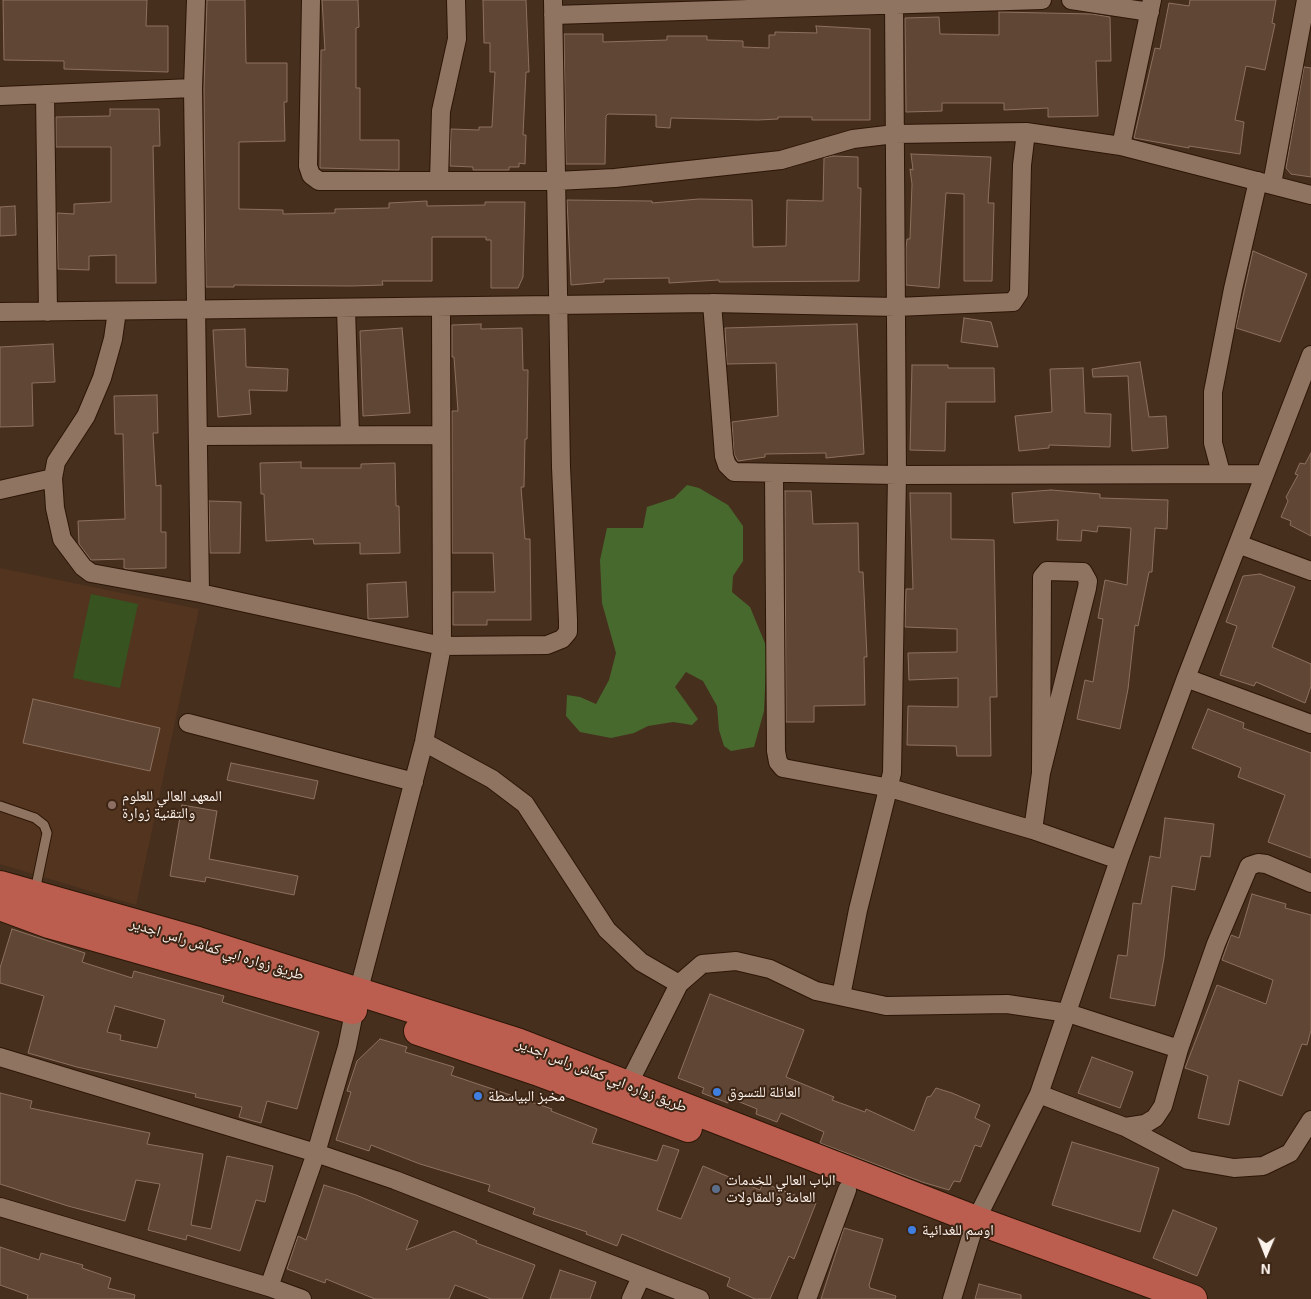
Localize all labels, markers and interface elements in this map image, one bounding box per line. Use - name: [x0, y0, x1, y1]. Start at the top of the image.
- place label: المعهد العالي للعلوم والتقنية زوارة: [122, 787, 222, 822]
- marker: المعهد العالي للعلوم والتقنية زوارة: [106, 799, 118, 811]
- street label: طريق زواره ابي كماش راس اجدير: [128, 914, 306, 984]
- street label: طريق زواره ابي كماش راس اجدير: [514, 1034, 690, 1116]
- place label: العائلة للتسوق: [727, 1083, 801, 1101]
- marker: العائلة للتسوق: [711, 1086, 723, 1098]
- place label: مخبز البياسطة: [488, 1087, 565, 1105]
- marker: مخبز البياسطة: [472, 1090, 484, 1102]
- place label: الباب العالي للخدمات العامة والمقاولات: [726, 1171, 836, 1206]
- marker: الباب العالي للخدمات العامة والمقاولات: [710, 1183, 722, 1195]
- place label: اوسم للغدائية: [922, 1221, 994, 1239]
- marker: اوسم للغدائية: [906, 1224, 918, 1236]
- north arrow: [1241, 1229, 1291, 1279]
- text: N: [1261, 1261, 1271, 1278]

